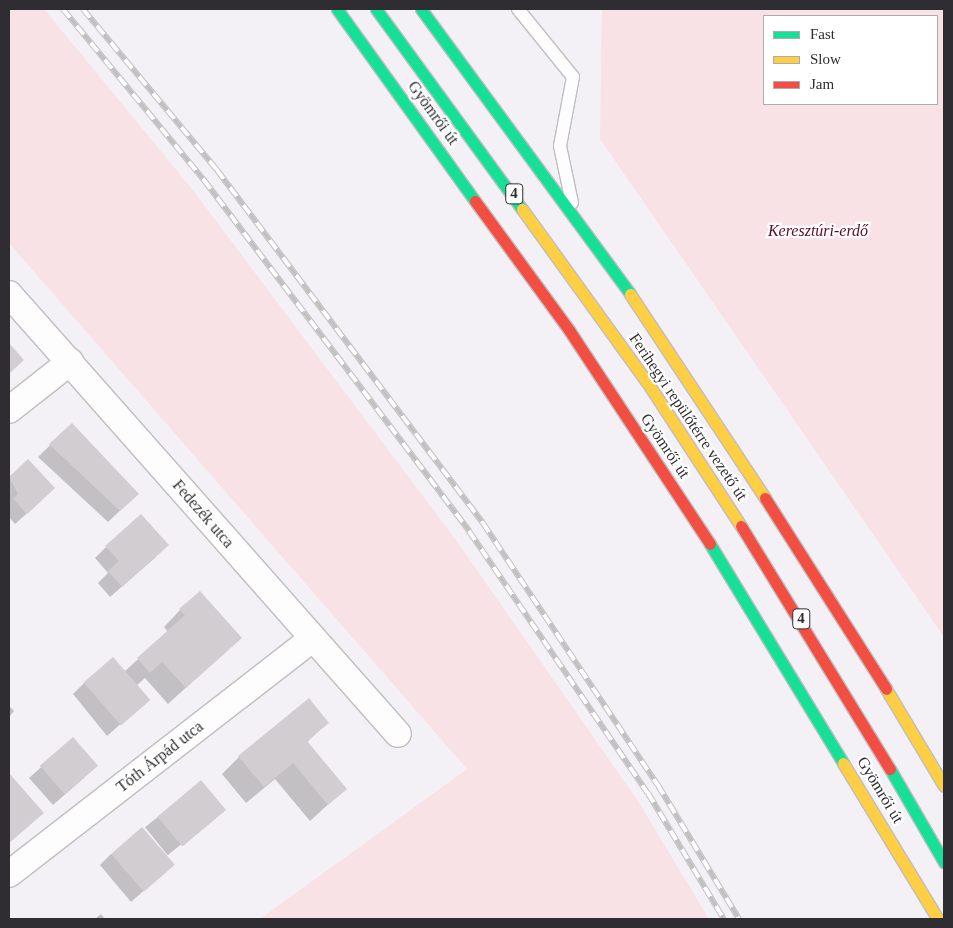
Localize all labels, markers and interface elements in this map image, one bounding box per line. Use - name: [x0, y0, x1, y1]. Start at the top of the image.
- legend: [763, 15, 938, 105]
- text: Fast: [810, 26, 835, 42]
- text: Slow: [810, 51, 841, 67]
- text: Jam: [810, 76, 834, 92]
- street label: Gyömrői út: [403, 77, 463, 149]
- road number: 4: [505, 182, 523, 206]
- park label: Keresztúri-erdő: [768, 221, 868, 241]
- street label: Ferihegyi repülőtérre vezető út: [625, 330, 751, 504]
- street label: Gyömrői út: [636, 410, 694, 482]
- street label: Fedezék utca: [168, 476, 238, 552]
- road number: 4: [792, 606, 810, 632]
- street label: Tóth Árpád utca: [113, 717, 207, 797]
- street label: Gyömrői út: [853, 753, 907, 827]

